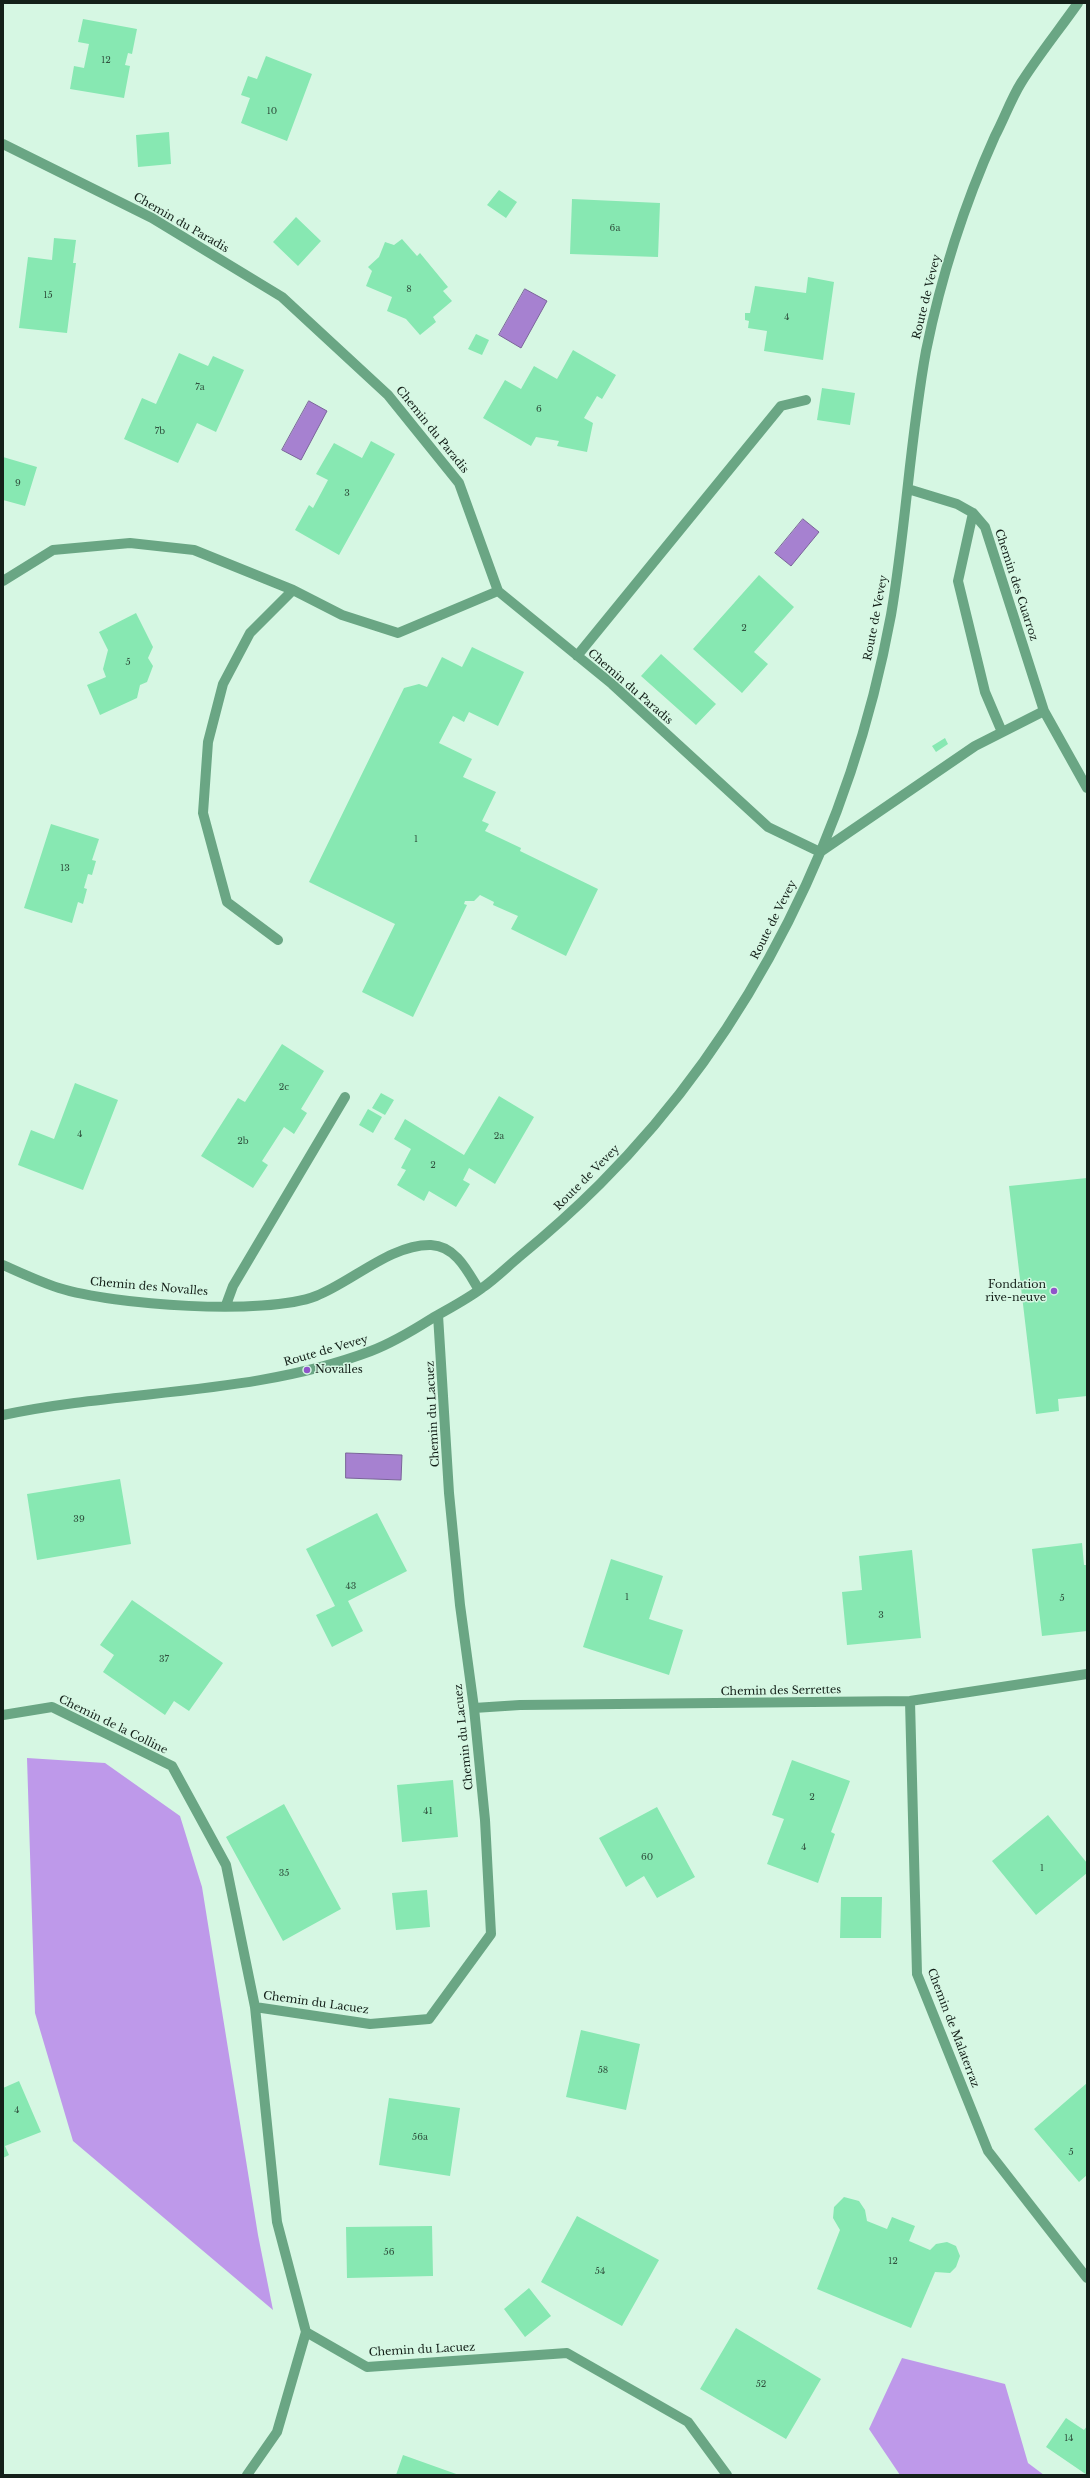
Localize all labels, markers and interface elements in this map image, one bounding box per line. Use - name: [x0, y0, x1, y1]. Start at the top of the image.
- house number: 12: [101, 55, 111, 65]
- house number: 10: [267, 106, 277, 116]
- street label: Chemin du Paradis: [131, 190, 231, 256]
- house number: 6a: [610, 223, 620, 233]
- street label: Route de Vevey: [910, 253, 944, 341]
- house number: 8: [406, 284, 412, 294]
- house number: 15: [43, 290, 53, 300]
- house number: 4: [784, 312, 790, 322]
- house number: 7a: [195, 382, 205, 392]
- street label: Chemin du Paradis: [393, 384, 471, 476]
- house number: 6: [536, 404, 542, 414]
- house number: 7b: [155, 426, 165, 436]
- house number: 9: [15, 478, 21, 488]
- house number: 3: [344, 488, 350, 498]
- street label: Chemin des Cuarroz: [992, 527, 1040, 643]
- street label: Route de Vevey: [861, 574, 891, 662]
- house number: 2: [741, 623, 747, 633]
- street label: Chemin du Paradis: [585, 647, 675, 727]
- house number: 5: [125, 657, 131, 667]
- house number: 1: [414, 834, 418, 844]
- house number: 13: [60, 863, 70, 873]
- street label: Route de Vevey: [748, 878, 800, 962]
- house number: 2c: [279, 1082, 289, 1092]
- house number: 4: [77, 1129, 83, 1139]
- house number: 2a: [494, 1131, 504, 1141]
- house number: 2b: [237, 1136, 249, 1146]
- street label: Route de Vevey: [552, 1143, 622, 1213]
- house number: 2: [430, 1160, 436, 1170]
- street label: Chemin des Novalles: [89, 1275, 209, 1299]
- place label: Fondation rive-neuve: [985, 1278, 1046, 1304]
- marker: Fondation rive-neuve: [1049, 1286, 1059, 1296]
- street label: Route de Vevey: [282, 1333, 370, 1369]
- street label: Chemin du Lacuez: [424, 1360, 442, 1468]
- place label: Novalles: [315, 1363, 363, 1377]
- marker: Novalles: [302, 1365, 312, 1375]
- house number: 39: [73, 1514, 85, 1524]
- house number: 43: [346, 1581, 356, 1591]
- house number: 1: [625, 1592, 629, 1602]
- house number: 5: [1059, 1593, 1065, 1603]
- house number: 3: [878, 1610, 884, 1620]
- house number: 37: [159, 1654, 169, 1664]
- street label: Chemin du Lacuez: [452, 1683, 476, 1791]
- street label: Chemin des Serrettes: [721, 1683, 841, 1699]
- street label: Chemin de la Colline: [56, 1693, 170, 1757]
- house number: 2: [809, 1792, 815, 1802]
- house number: 41: [423, 1806, 433, 1816]
- house number: 4: [801, 1842, 807, 1852]
- house number: 60: [641, 1852, 653, 1862]
- house number: 1: [1040, 1863, 1044, 1873]
- house number: 35: [279, 1868, 289, 1878]
- street label: Chemin de Malaterraz: [924, 1966, 982, 2090]
- street label: Chemin du Lacuez: [262, 1989, 370, 2017]
- house number: 58: [598, 2065, 608, 2075]
- house number: 4: [14, 2105, 20, 2115]
- house number: 56a: [412, 2132, 428, 2142]
- house number: 5: [1068, 2147, 1074, 2157]
- house number: 56: [384, 2247, 394, 2257]
- house number: 12: [888, 2256, 898, 2266]
- house number: 54: [595, 2266, 605, 2276]
- street label: Chemin du Lacuez: [368, 2341, 476, 2359]
- house number: 52: [756, 2379, 766, 2389]
- house number: 14: [1064, 2433, 1074, 2443]

